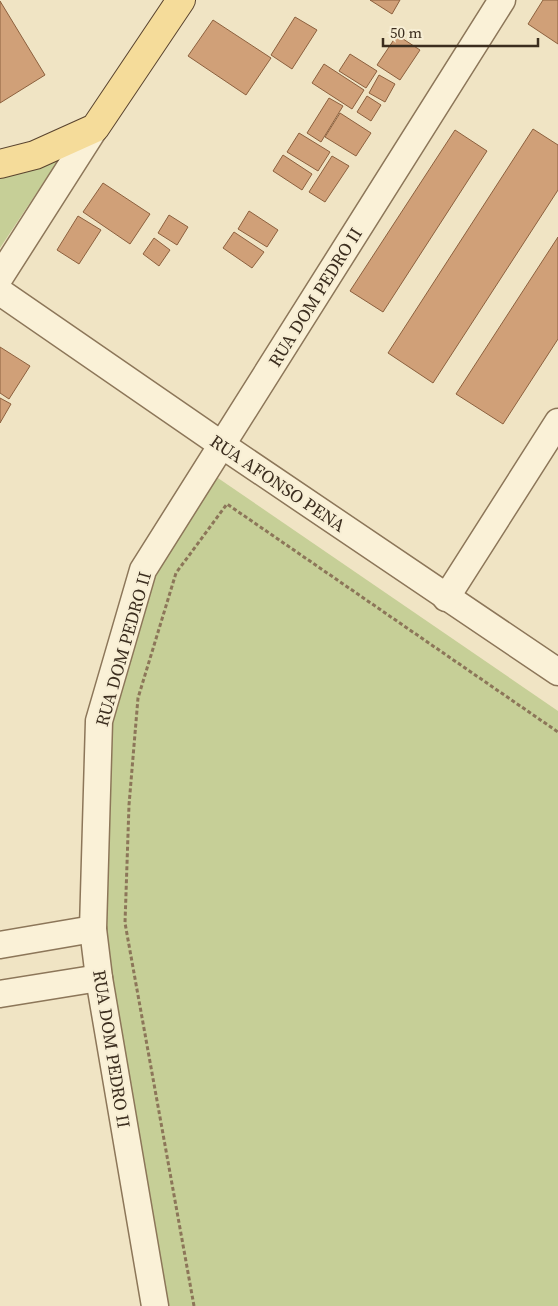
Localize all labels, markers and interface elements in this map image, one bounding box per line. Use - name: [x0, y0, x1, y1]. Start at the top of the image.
- scale bar: [383, 15, 538, 47]
- text: 50 m: [390, 22, 422, 43]
- street label: RUA DOM PEDRO II: [262, 223, 368, 371]
- street label: RUA AFONSO PENA: [205, 428, 351, 538]
- street label: RUA DOM PEDRO II: [89, 569, 157, 729]
- street label: RUA DOM PEDRO II: [87, 968, 137, 1130]

